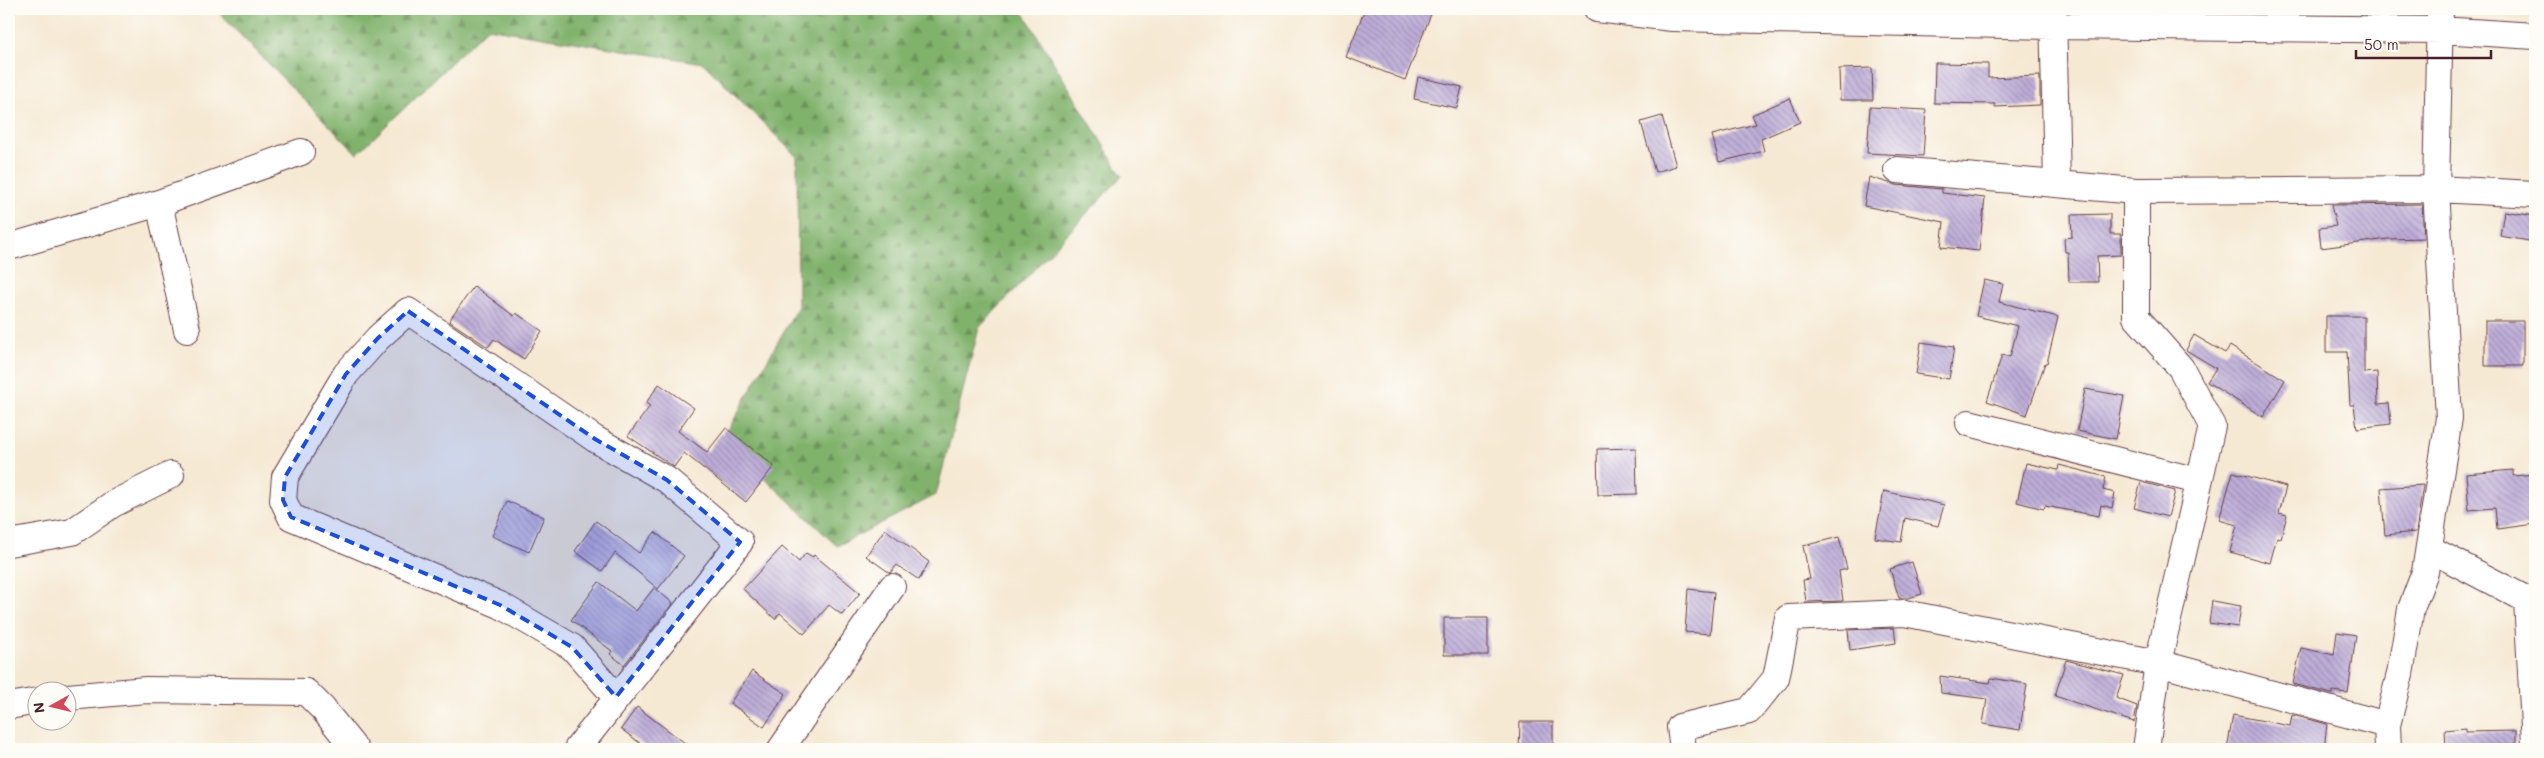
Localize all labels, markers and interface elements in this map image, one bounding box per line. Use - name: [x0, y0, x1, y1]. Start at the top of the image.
- scale bar: [2356, 28, 2492, 60]
- text: 50 m: [2364, 34, 2399, 54]
- north arrow: [28, 680, 78, 730]
- text: N: [28, 701, 49, 714]

